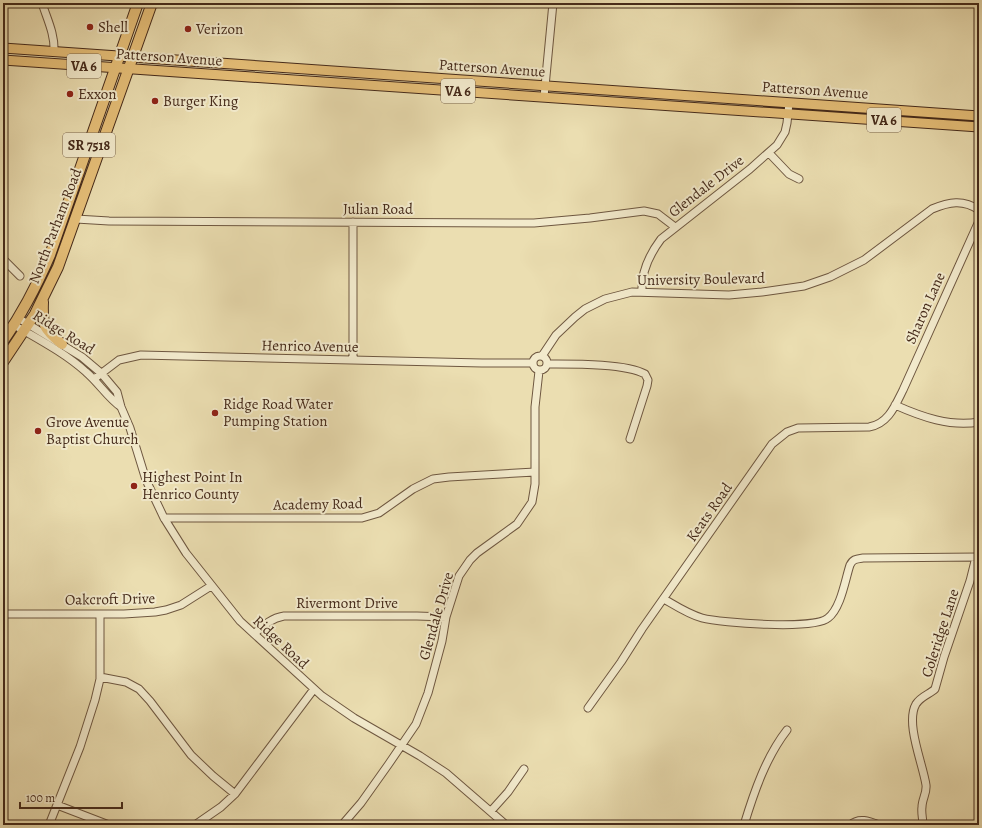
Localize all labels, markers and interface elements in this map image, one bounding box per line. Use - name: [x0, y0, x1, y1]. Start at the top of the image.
- place label: Shell: [98, 17, 128, 37]
- place label: Verizon: [195, 19, 243, 39]
- marker: Shell: [85, 22, 95, 32]
- marker: Verizon: [183, 24, 193, 34]
- street label: Patterson Avenue: [115, 43, 223, 71]
- road number: VA 6: [67, 54, 101, 78]
- street label: Patterson Avenue: [438, 54, 546, 82]
- street label: Patterson Avenue: [761, 76, 869, 104]
- road number: VA 6: [441, 79, 475, 103]
- place label: Exxon: [78, 84, 117, 104]
- marker: Exxon: [65, 89, 75, 99]
- place label: Burger King: [163, 91, 239, 111]
- marker: Burger King: [150, 96, 160, 106]
- road number: VA 6: [867, 108, 901, 132]
- road number: SR 7518: [63, 133, 115, 157]
- street label: Glendale Drive: [664, 150, 748, 222]
- street label: North Parham Road: [24, 165, 87, 287]
- street label: Julian Road: [343, 199, 414, 219]
- street label: University Boulevard: [637, 268, 766, 290]
- street label: Sharon Lane: [900, 269, 950, 347]
- street label: Ridge Road: [29, 305, 100, 359]
- street label: Henrico Avenue: [261, 335, 359, 357]
- place label: Ridge Road Water Pumping Station: [223, 394, 333, 431]
- marker: Ridge Road Water Pumping Station: [210, 408, 220, 418]
- place label: Grove Avenue Baptist Church: [46, 412, 138, 449]
- marker: Grove Avenue Baptist Church: [33, 426, 43, 436]
- place label: Highest Point In Henrico County: [142, 467, 243, 504]
- street label: Keats Road: [681, 478, 737, 546]
- marker: Highest Point In Henrico County: [129, 481, 139, 491]
- street label: Academy Road: [272, 493, 364, 515]
- street label: Glendale Drive: [414, 569, 458, 662]
- street label: Coleridge Lane: [916, 586, 964, 680]
- street label: Oakcroft Drive: [65, 588, 156, 610]
- street label: Rivermont Drive: [296, 593, 398, 613]
- street label: Ridge Road: [249, 611, 314, 674]
- scale bar: [20, 784, 122, 810]
- text: 100 m: [26, 790, 55, 806]

